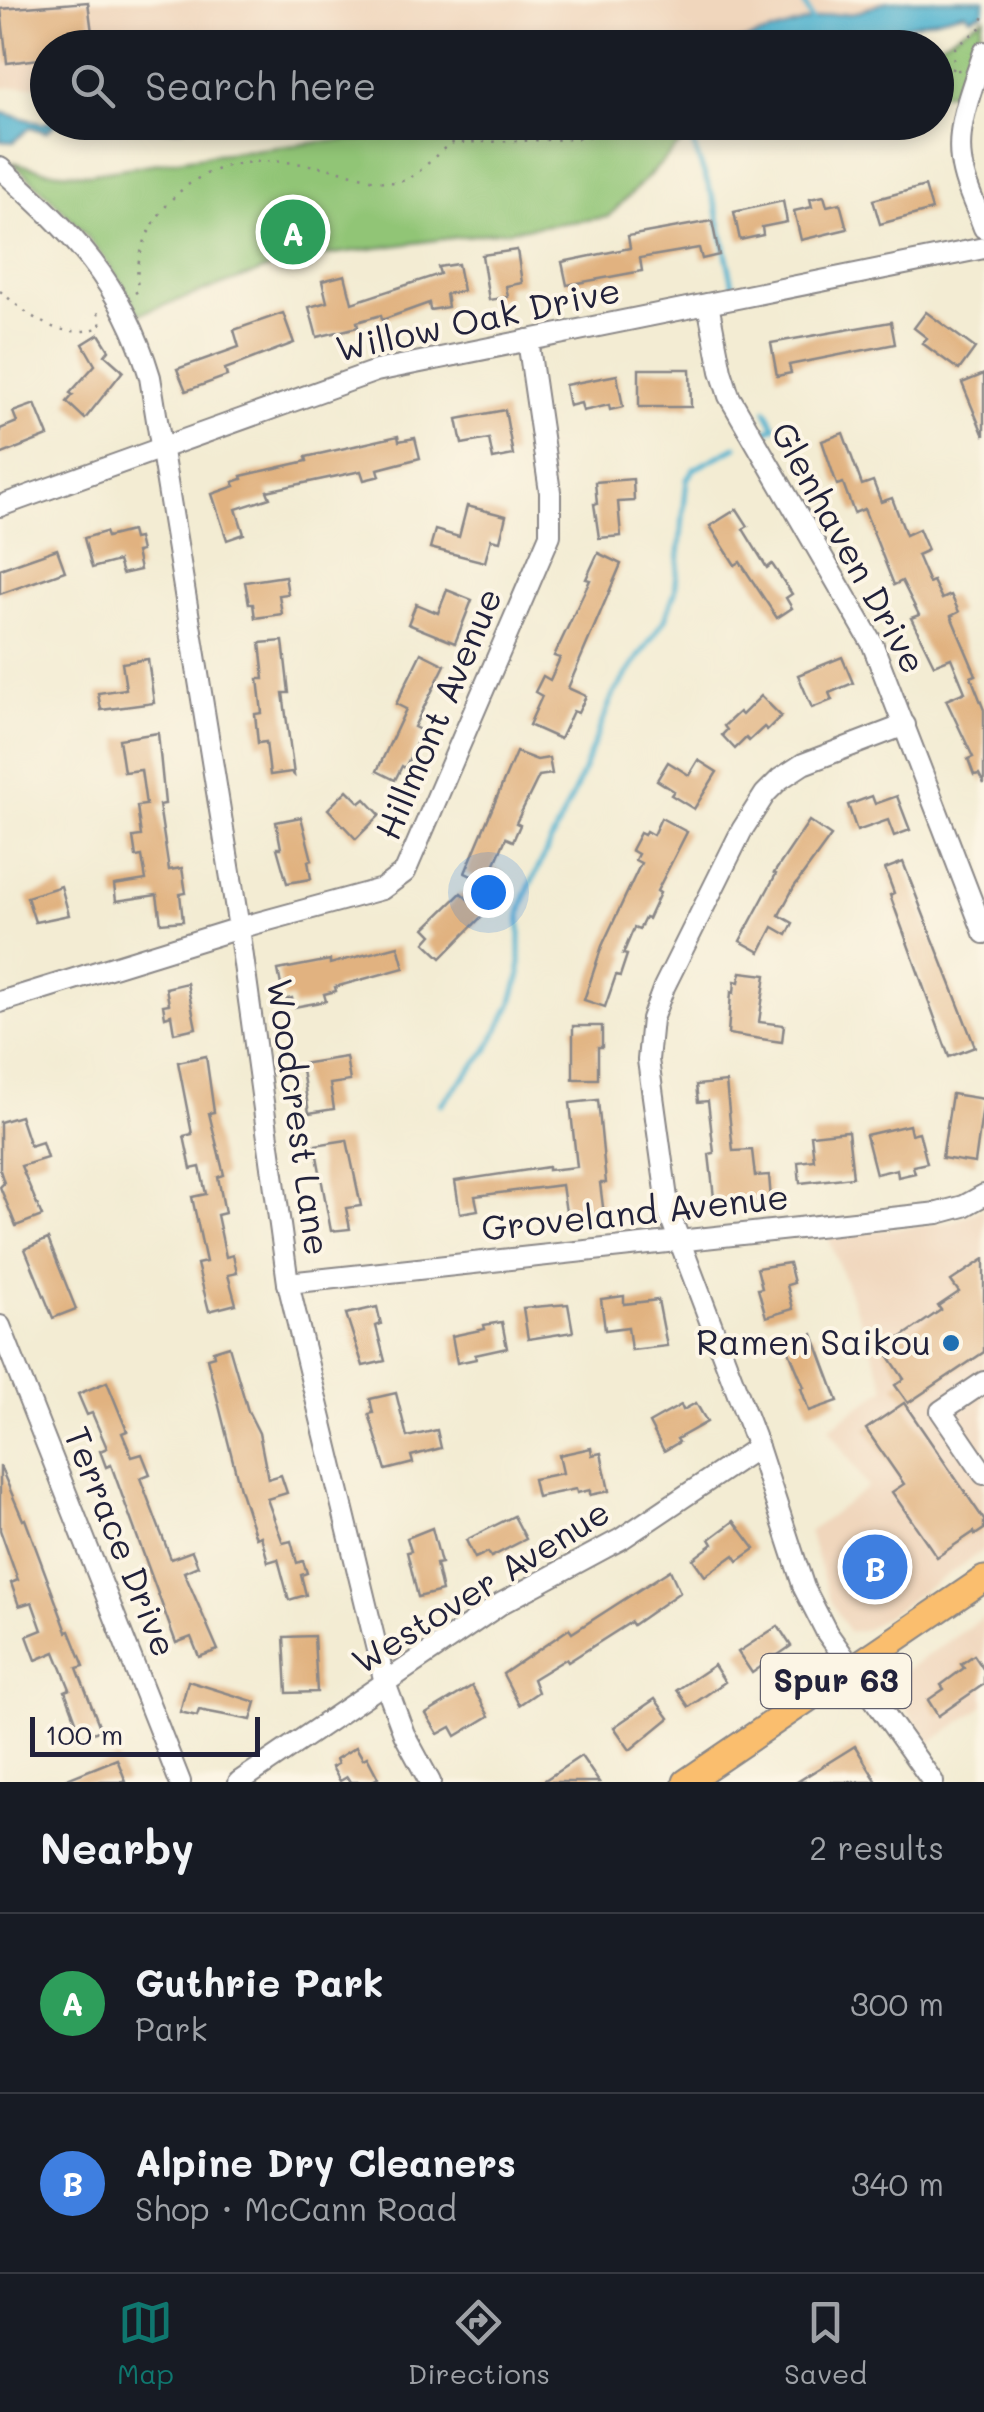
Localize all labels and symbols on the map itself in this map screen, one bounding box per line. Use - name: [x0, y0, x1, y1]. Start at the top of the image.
- pin: A: [260, 194, 326, 270]
- street label: Willow Oak Drive: [331, 265, 624, 371]
- street label: Glenhaven Drive: [762, 413, 938, 681]
- street label: Hillmont Avenue: [363, 580, 511, 846]
- your location: [463, 867, 514, 918]
- street label: Woodcrest Lane: [258, 975, 342, 1258]
- street label: Groveland Avenue: [479, 1172, 791, 1250]
- place label: Ramen Saikou: [696, 1318, 931, 1364]
- marker: Ramen Saikou: [940, 1332, 962, 1354]
- street label: Terrace Drive: [55, 1419, 189, 1663]
- street label: Westover Avenue: [342, 1487, 617, 1683]
- pin: B: [842, 1530, 908, 1604]
- road number: Spur 63: [761, 1654, 911, 1708]
- scale bar: [30, 1712, 260, 1756]

